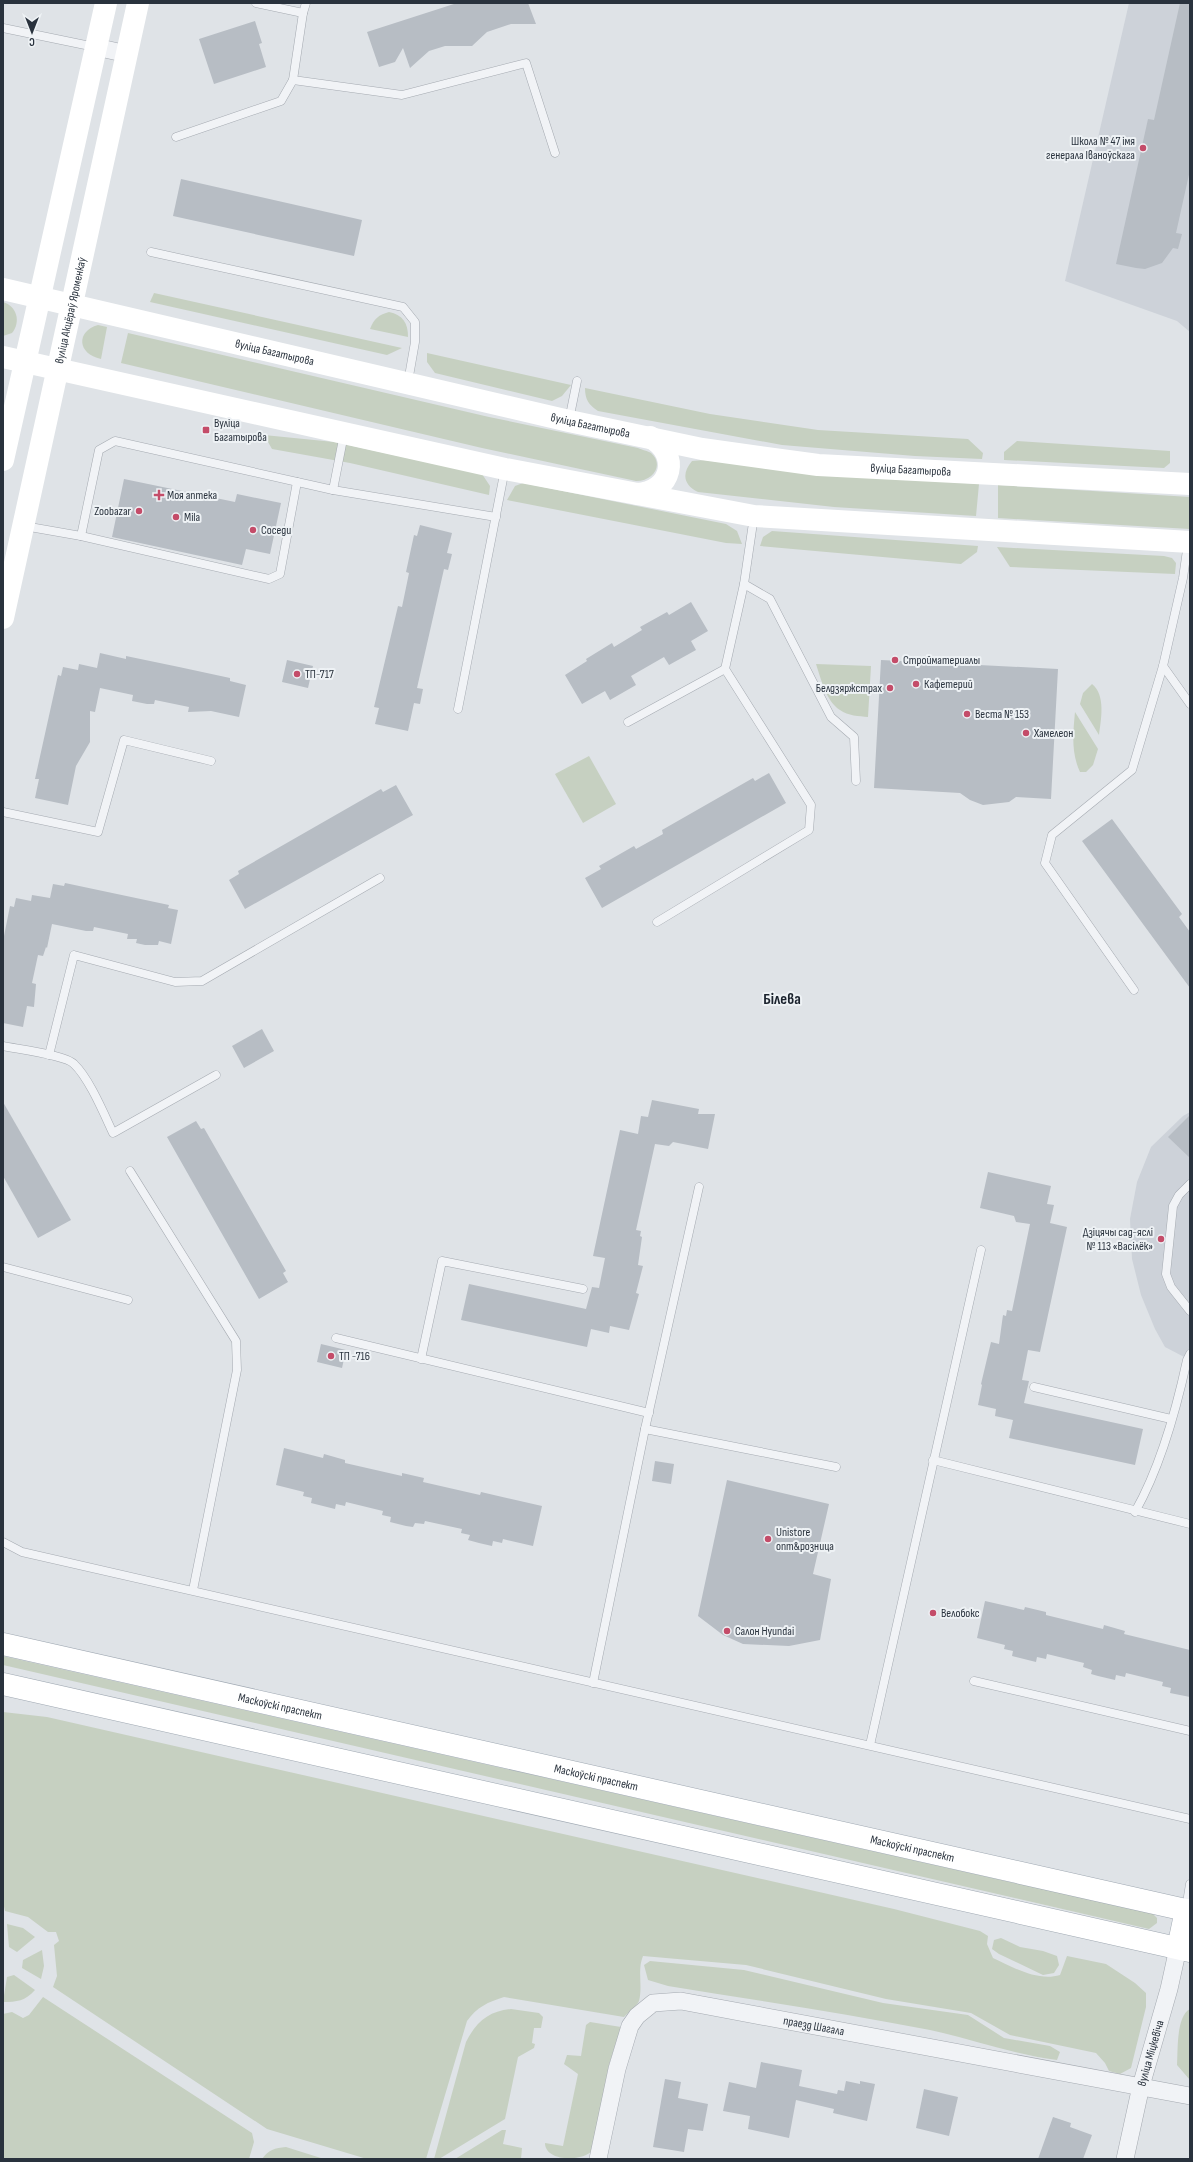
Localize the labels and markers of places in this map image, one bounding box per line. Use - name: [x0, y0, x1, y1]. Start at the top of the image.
- place label: Школа № 47 імя генерала Іваноўскага: [1046, 134, 1135, 163]
- marker: Школа № 47 імя генерала Іваноўскага: [1138, 143, 1148, 153]
- place label: Вуліца Багатырова: [214, 416, 267, 445]
- marker: Вуліца Багатырова: [201, 425, 211, 435]
- place label: Моя аптека: [167, 488, 217, 503]
- marker: Моя аптека: [154, 490, 164, 500]
- place label: Zoobazar: [94, 504, 132, 519]
- marker: Zoobazar: [134, 506, 144, 516]
- place label: Mila: [184, 510, 201, 525]
- marker: Mila: [171, 512, 181, 522]
- place label: Соседи: [261, 523, 291, 538]
- marker: Соседи: [248, 525, 258, 535]
- place label: Стройматериалы: [903, 653, 980, 668]
- marker: Стройматериалы: [890, 655, 900, 665]
- place label: ТП-717: [305, 667, 334, 682]
- marker: ТП-717: [292, 669, 302, 679]
- place label: Кафетерий: [924, 677, 973, 692]
- marker: Кафетерий: [911, 679, 921, 689]
- place label: Белдзяржстрах: [816, 681, 882, 696]
- marker: Белдзяржстрах: [885, 683, 895, 693]
- place label: Веста № 153: [975, 707, 1029, 722]
- marker: Веста № 153: [962, 709, 972, 719]
- place label: Хамелеон: [1033, 726, 1073, 741]
- marker: Хамелеон: [1021, 728, 1031, 738]
- place label: Дзіцячы сад-яслі № 113 «Васілёк»: [1083, 1225, 1153, 1254]
- marker: Дзіцячы сад-яслі № 113 «Васілёк»: [1156, 1234, 1166, 1244]
- place label: ТП -716: [339, 1349, 370, 1364]
- marker: ТП -716: [326, 1351, 336, 1361]
- place label: Unistore опт&розница: [776, 1525, 834, 1554]
- marker: Unistore опт&розница: [763, 1534, 773, 1544]
- place label: Велобокс: [941, 1606, 980, 1621]
- marker: Велобокс: [928, 1608, 938, 1618]
- place label: Салон Hyundai: [735, 1624, 794, 1639]
- marker: Салон Hyundai: [722, 1626, 732, 1636]

